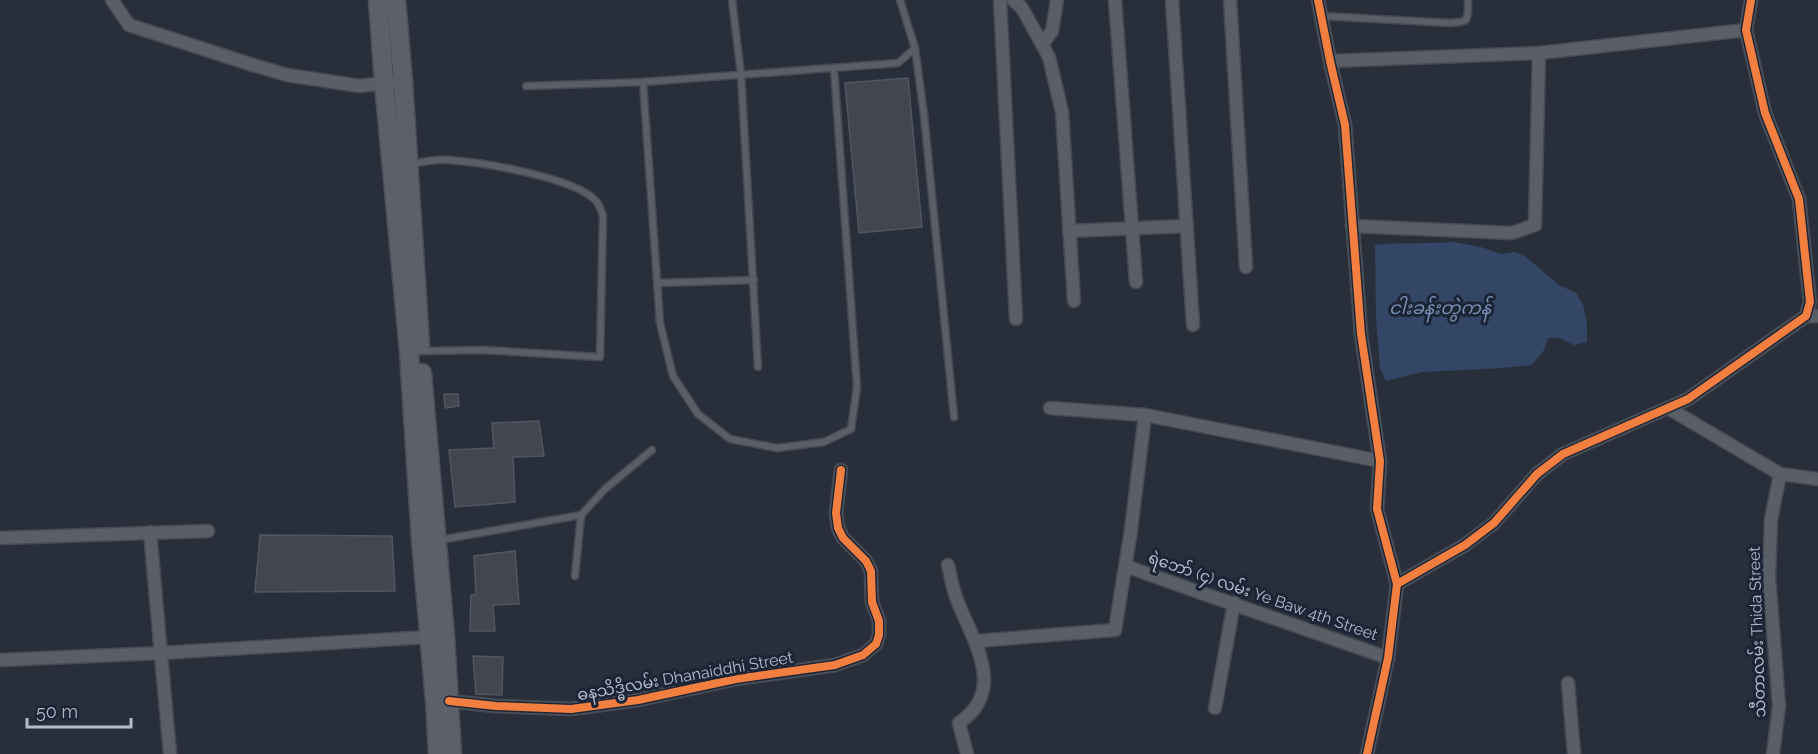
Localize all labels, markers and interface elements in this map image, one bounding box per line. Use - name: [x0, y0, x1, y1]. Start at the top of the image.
- water label: ငါးခန်းတွဲကန်: [1389, 295, 1494, 323]
- street label: သီတာလမ်း Thida Street: [1742, 545, 1769, 718]
- street label: ရဲဘော် (၄) လမ်း Ye Baw 4th Street: [1145, 546, 1381, 648]
- street label: ဓနသိဒ္ဓိလမ်း Dhanaiddhi Street: [575, 646, 796, 709]
- scale bar: [27, 691, 130, 729]
- text: 50 m: [36, 701, 78, 722]

